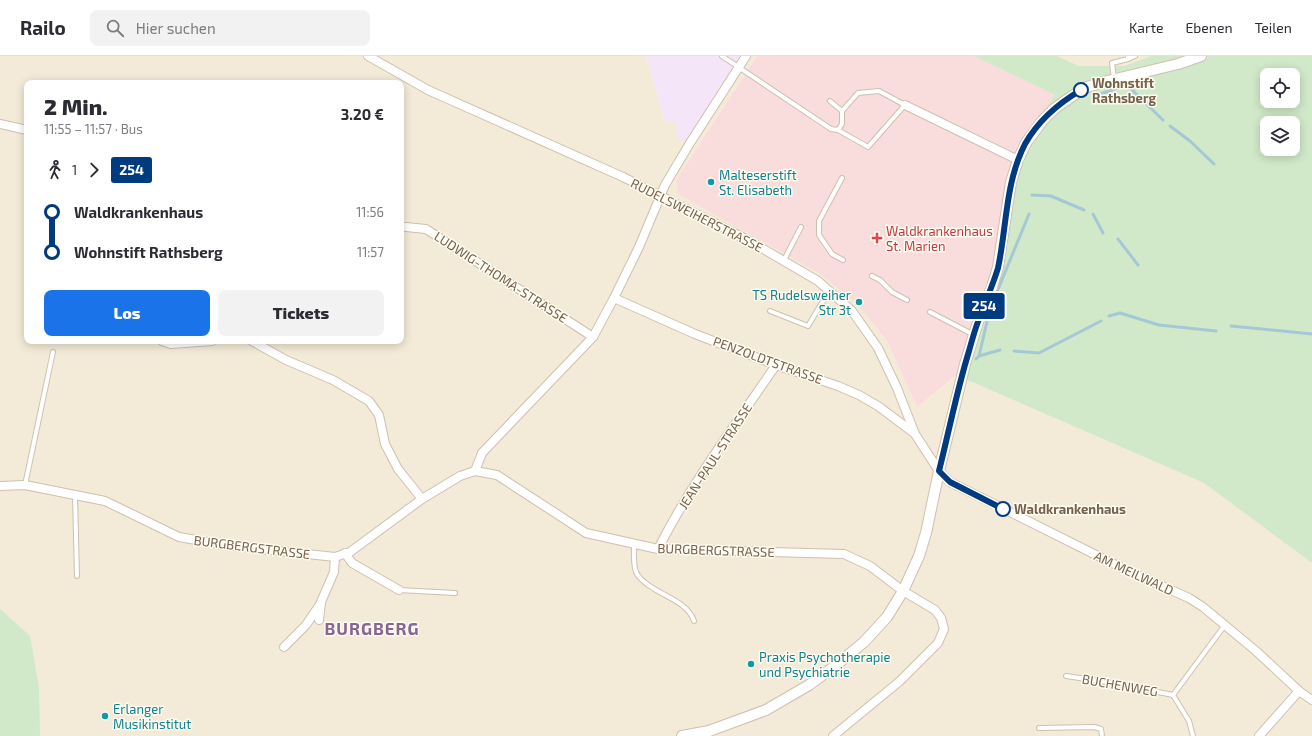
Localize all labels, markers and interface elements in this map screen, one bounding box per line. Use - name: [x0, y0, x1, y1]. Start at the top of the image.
- search box: [90, 10, 370, 46]
- text: Railo: [20, 16, 66, 39]
- icon: search: [104, 17, 126, 39]
- text: Hier suchen: [136, 19, 216, 37]
- text: Karte: [1129, 19, 1164, 36]
- text: Ebenen: [1186, 19, 1233, 36]
- text: Teilen: [1255, 19, 1292, 36]
- map controls: [1260, 68, 1300, 156]
- button: locate: [1260, 68, 1300, 108]
- place label: Wohnstift Rathsberg: [1092, 75, 1156, 106]
- marker: Wohnstift Rathsberg: [1073, 82, 1089, 98]
- text: 2 Min.: [44, 93, 108, 119]
- text: 3.20 €: [341, 105, 384, 123]
- button: layers: [1260, 116, 1300, 156]
- text: 11:55 – 11:57 · Bus: [44, 121, 143, 137]
- icon: walk: [44, 159, 66, 181]
- icon: forward: [83, 159, 105, 181]
- text: 254: [119, 161, 144, 178]
- text: 1: [72, 162, 77, 178]
- place label: Malteserstift St. Elisabeth: [719, 167, 797, 198]
- street label: RUDELSWEIHERSTRASSE: [628, 175, 766, 255]
- marker: Malteserstift St. Elisabeth: [706, 177, 716, 187]
- text: Waldkrankenhaus: [74, 203, 203, 221]
- text: 11:56: [356, 204, 384, 220]
- place label: Waldkrankenhaus St. Marien: [886, 223, 993, 254]
- street label: LUDWIG-THOMA-STRASSE: [431, 228, 571, 326]
- marker: Waldkrankenhaus St. Marien: [871, 232, 883, 244]
- text: Wohnstift Rathsberg: [74, 243, 223, 261]
- text: 11:57: [357, 244, 384, 260]
- place label: TS Rudelsweiher Str 3t: [752, 287, 851, 318]
- button: Los: [44, 290, 210, 336]
- button: Tickets: [218, 290, 384, 336]
- line badge: 254: [961, 293, 1007, 319]
- marker: TS Rudelsweiher Str 3t: [854, 297, 864, 307]
- text: 254: [972, 297, 996, 314]
- street label: PENZOLDTSTRASSE: [711, 333, 825, 387]
- street label: JEAN-PAUL-STRASSE: [675, 400, 755, 512]
- marker: Waldkrankenhaus: [995, 501, 1011, 517]
- place label: Waldkrankenhaus: [1014, 501, 1126, 517]
- street label: BURGBERGSTRASSE: [193, 532, 311, 562]
- street label: BURGBERGSTRASSE: [657, 540, 775, 560]
- street label: AM MEILWALD: [1092, 548, 1176, 598]
- district label: BURGBERG: [324, 618, 420, 638]
- place label: Praxis Psychotherapie und Psychiatrie: [759, 649, 891, 680]
- marker: Praxis Psychotherapie und Psychiatrie: [746, 659, 756, 669]
- street label: BUCHENWEG: [1081, 670, 1159, 700]
- place label: Erlanger Musikinstitut: [113, 701, 191, 732]
- marker: Erlanger Musikinstitut: [100, 711, 110, 721]

